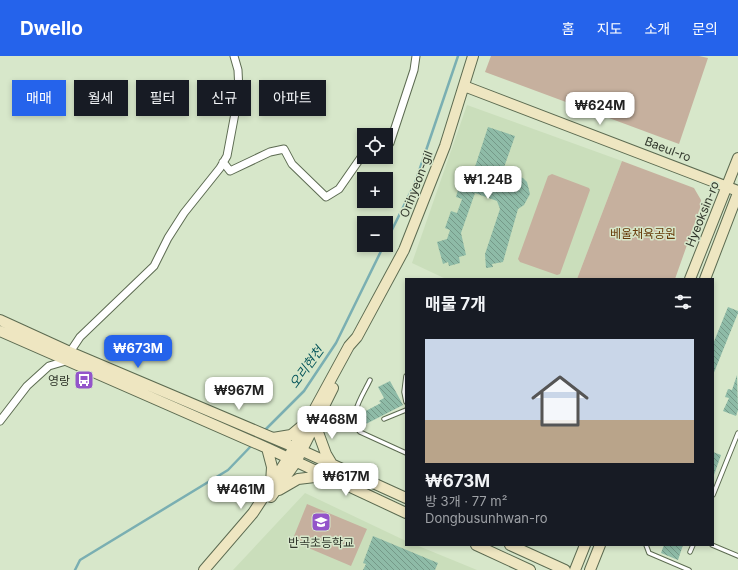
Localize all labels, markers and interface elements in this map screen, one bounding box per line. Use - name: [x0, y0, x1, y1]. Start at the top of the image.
- text: Dwello: [20, 17, 83, 40]
- text: 홈: [562, 20, 575, 37]
- text: 지도: [597, 20, 622, 37]
- text: 소개: [644, 20, 670, 37]
- text: 문의: [692, 20, 718, 37]
- chip: 매매: [12, 80, 66, 116]
- chip: 월세: [74, 80, 128, 116]
- chip: 필터: [136, 80, 189, 116]
- chip: 신규: [197, 80, 251, 116]
- chip: 아파트: [259, 80, 326, 116]
- pin: ₩624M: [572, 92, 628, 126]
- text: ₩624M: [575, 97, 625, 113]
- map controls: [357, 128, 393, 252]
- button: locate: [357, 128, 393, 164]
- street label: Baeul-ro: [643, 133, 693, 165]
- street label: Orihyeon-gil: [396, 149, 436, 219]
- pin: ₩1.24B: [455, 166, 521, 200]
- text: ₩1.24B: [464, 171, 512, 187]
- button: +: [357, 172, 393, 208]
- street label: Hyeoksin-ro: [682, 179, 722, 249]
- button: −: [357, 216, 393, 252]
- park label: 베울채육공원: [610, 226, 676, 241]
- icon: filters: [672, 291, 694, 313]
- text: 매물 7개: [425, 294, 486, 314]
- pin: ₩673M: [110, 335, 166, 369]
- text: ₩673M: [113, 340, 163, 356]
- water label: 오리현천: [285, 342, 327, 391]
- icon: home: [524, 365, 596, 437]
- bus stop icon: 영랑: [73, 369, 95, 391]
- place label: 영랑: [48, 373, 70, 388]
- pin: ₩967M: [211, 377, 267, 411]
- text: ₩967M: [214, 382, 264, 398]
- pin: ₩468M: [304, 406, 360, 440]
- text: ₩468M: [306, 411, 358, 427]
- pin: ₩617M: [318, 463, 374, 497]
- text: ₩617M: [322, 468, 370, 484]
- text: ₩673M: [425, 471, 490, 491]
- pin: ₩461M: [213, 476, 269, 510]
- text: ₩461M: [217, 481, 265, 497]
- text: 방 3개 · 77 m²: [425, 493, 507, 509]
- text: Dongbusunhwan-ro: [425, 510, 547, 526]
- school or university icon: 반곡초등학교: [310, 511, 332, 533]
- place label: 반곡초등학교: [288, 535, 354, 550]

